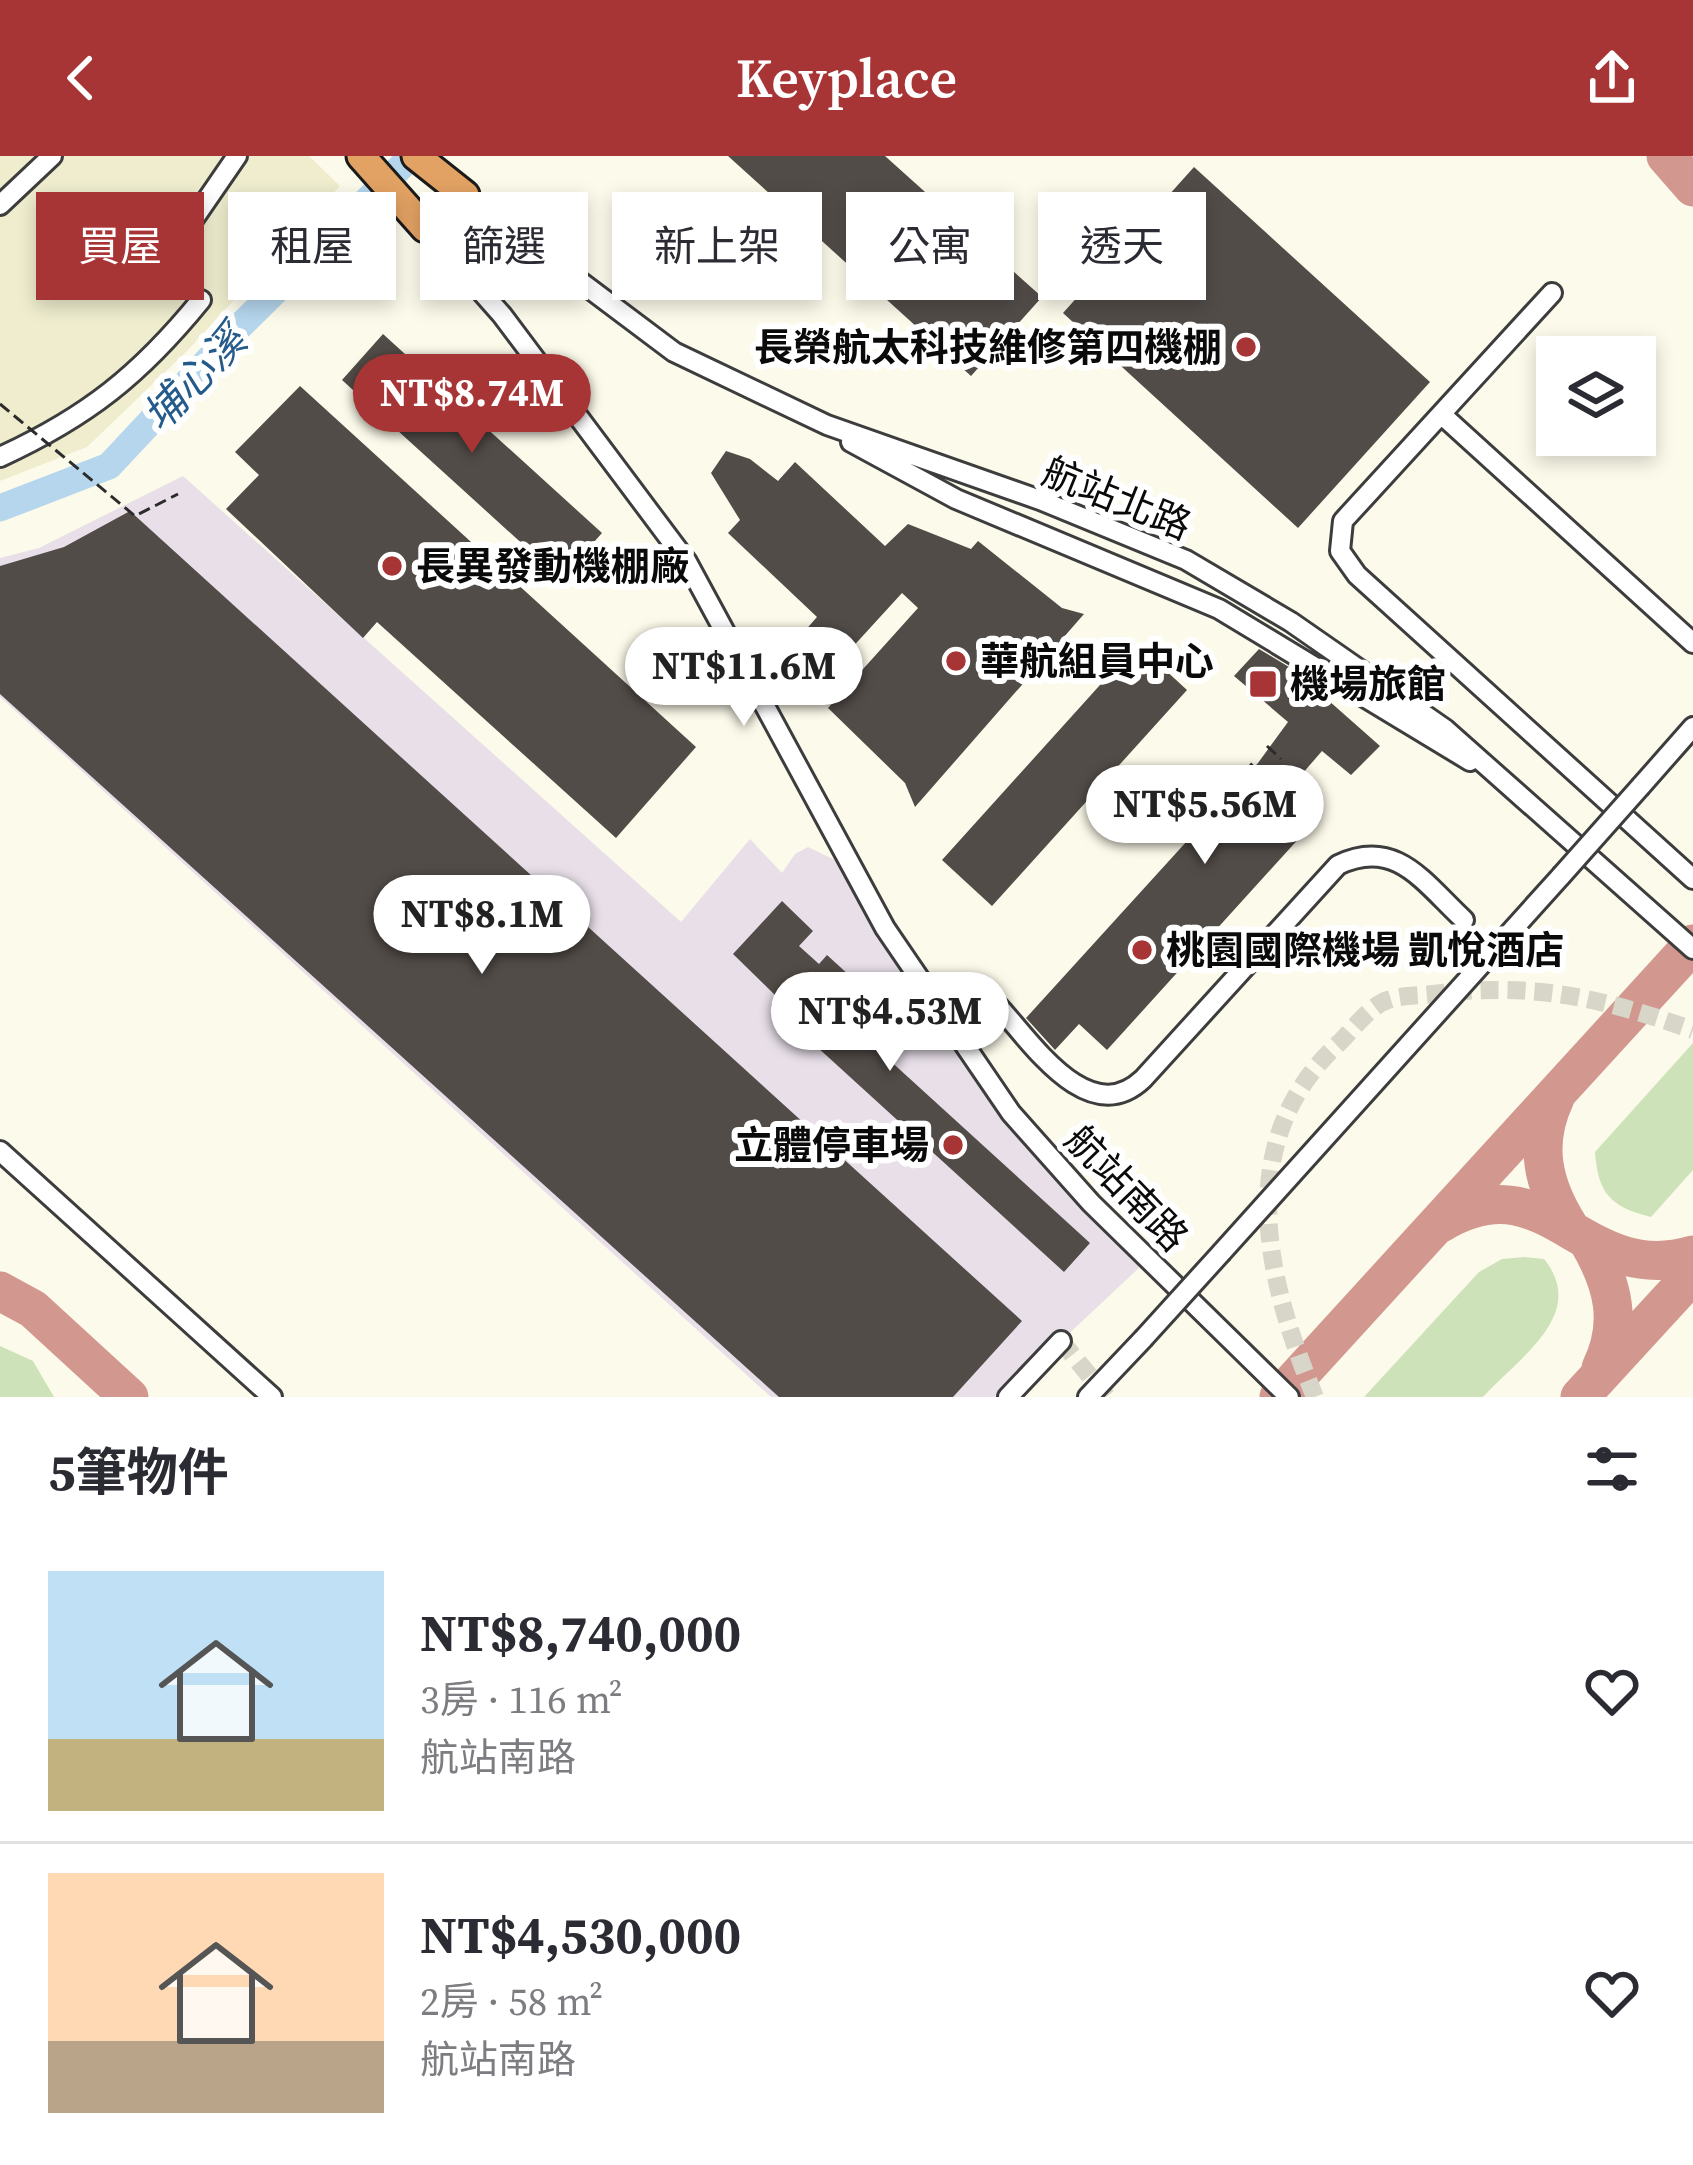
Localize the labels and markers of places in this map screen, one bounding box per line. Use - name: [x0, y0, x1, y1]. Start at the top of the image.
- place label: 長榮航太科技維修第四機棚: [754, 321, 1222, 374]
- marker: 長榮航太科技維修第四機棚: [1233, 334, 1259, 360]
- pin: NT$8.74M: [348, 354, 596, 456]
- place label: 長異發動機棚廠: [416, 540, 689, 593]
- marker: 長異發動機棚廠: [379, 553, 405, 579]
- pin: NT$11.6M: [620, 627, 868, 729]
- place label: 華航組員中心: [980, 635, 1214, 688]
- marker: 華航組員中心: [943, 648, 969, 674]
- place label: 機場旅館: [1290, 658, 1446, 711]
- marker: 機場旅館: [1247, 668, 1279, 700]
- pin: NT$5.56M: [1081, 765, 1329, 867]
- pin: NT$8.1M: [371, 875, 593, 977]
- place label: 桃園國際機場 凱悅酒店: [1166, 924, 1564, 977]
- marker: 桃園國際機場 凱悅酒店: [1129, 937, 1155, 963]
- pin: NT$4.53M: [766, 972, 1014, 1074]
- place label: 立體停車場: [734, 1119, 929, 1172]
- marker: 立體停車場: [940, 1132, 966, 1158]

